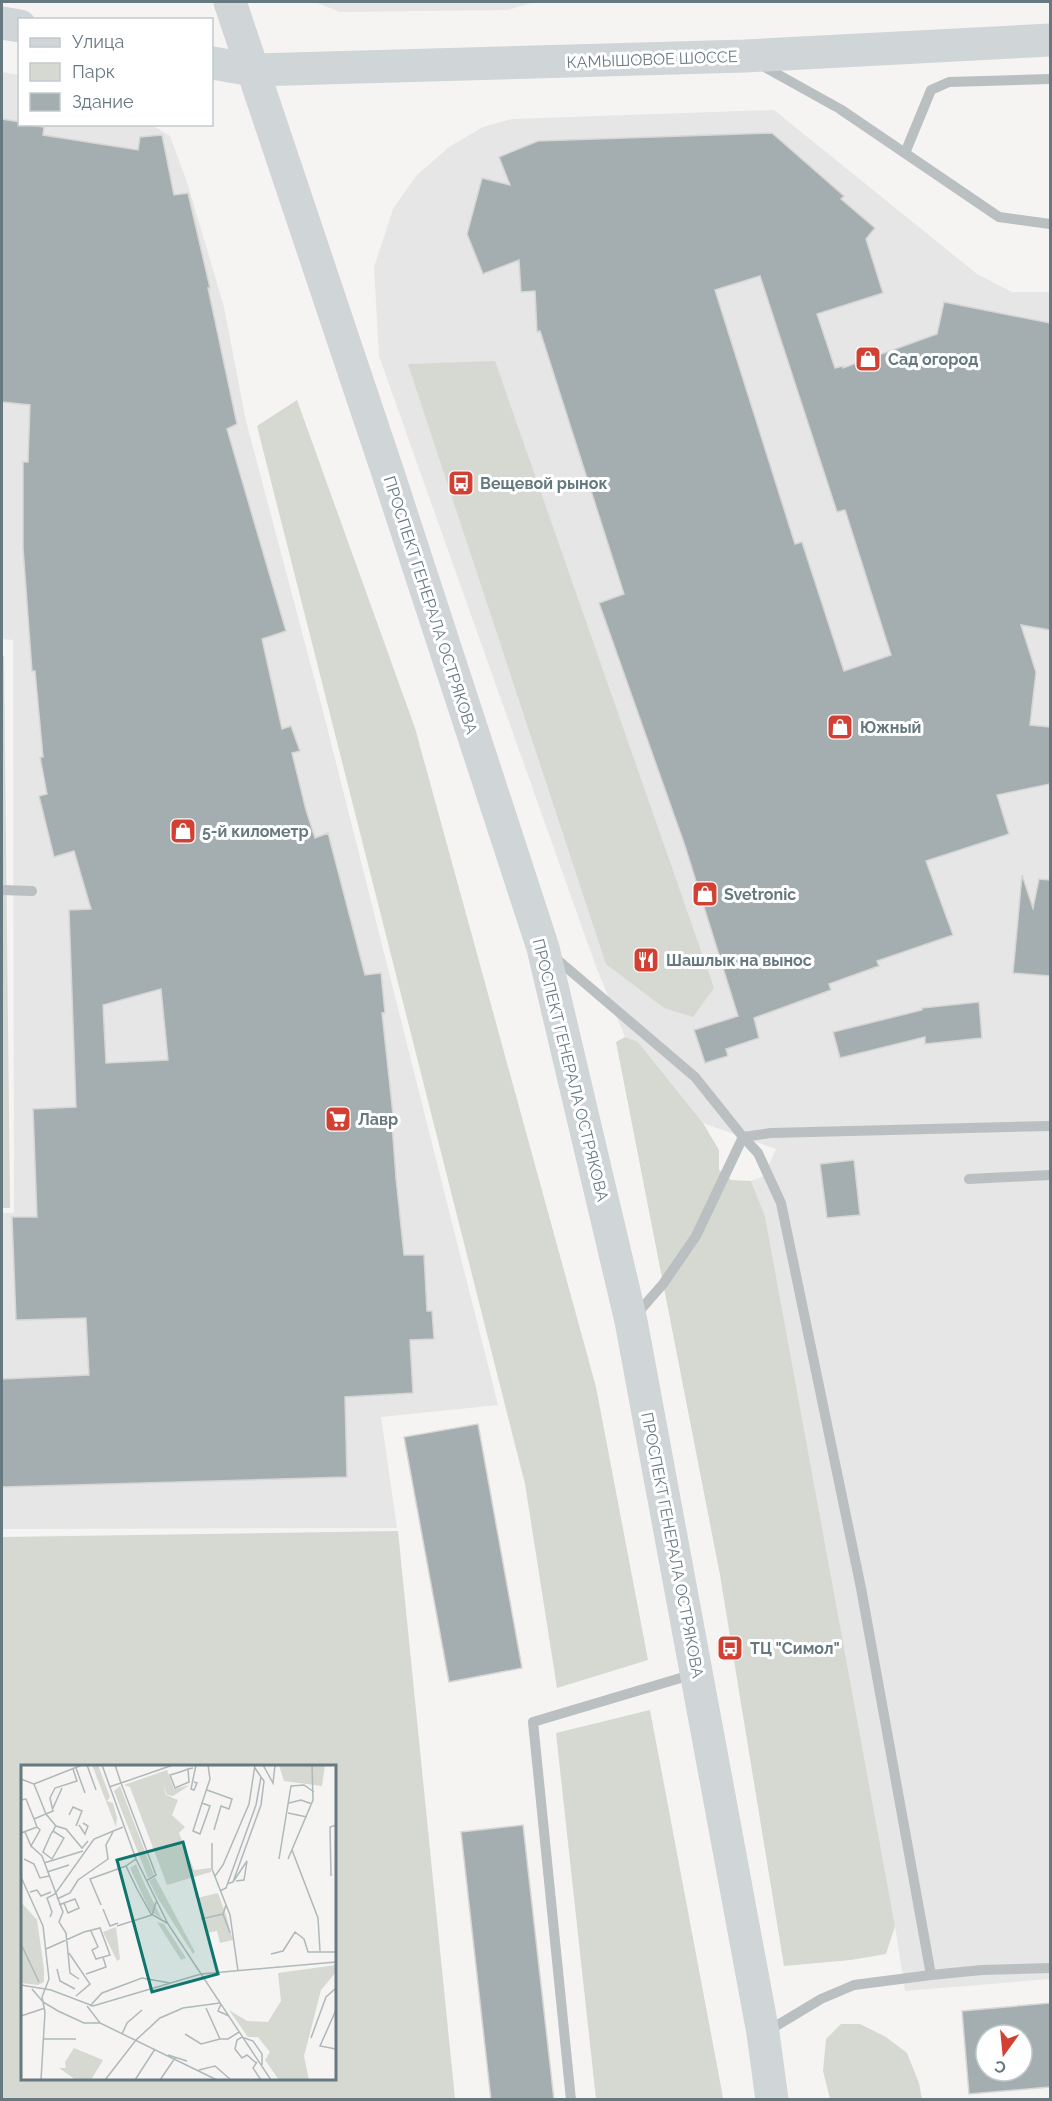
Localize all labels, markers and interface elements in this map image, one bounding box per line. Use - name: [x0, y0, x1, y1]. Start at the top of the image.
- legend: [18, 18, 213, 126]
- text: Улица: [72, 31, 124, 52]
- street label: КАМЫШОВОЕ ШОССЕ: [566, 47, 738, 72]
- text: Парк: [72, 61, 115, 82]
- text: Здание: [72, 91, 134, 112]
- shop icon: Сад огород: [853, 344, 883, 374]
- place label: Сад огород: [888, 350, 978, 369]
- bus stop icon: Вещевой рынок: [446, 468, 476, 498]
- street label: ПРОСПЕКТ ГЕНЕРАЛА ОСТРЯКОВА: [380, 474, 481, 737]
- place label: Вещевой рынок: [480, 474, 608, 493]
- shop icon: Южный: [825, 712, 855, 742]
- place label: Южный: [860, 718, 921, 737]
- shop icon: 5-й километр: [168, 816, 198, 846]
- place label: 5-й километр: [202, 822, 309, 841]
- shop icon: Svetronic: [690, 879, 720, 909]
- place label: Svetronic: [724, 885, 796, 904]
- street label: ПРОСПЕКТ ГЕНЕРАЛА ОСТРЯКОВА: [529, 937, 612, 1204]
- restaurant icon: Шашлык на вынос: [631, 945, 661, 975]
- place label: Шашлык на вынос: [666, 951, 812, 970]
- supermarket icon: Лавр: [323, 1104, 353, 1134]
- place label: Лавр: [358, 1110, 398, 1129]
- street label: ПРОСПЕКТ ГЕНЕРАЛА ОСТРЯКОВА: [637, 1411, 708, 1680]
- bus stop icon: ТЦ "Симол": [715, 1633, 745, 1663]
- place label: ТЦ "Симол": [750, 1639, 840, 1658]
- inset map: [21, 1765, 336, 2080]
- north arrow: [974, 2023, 1034, 2083]
- text: С: [992, 2056, 1008, 2078]

